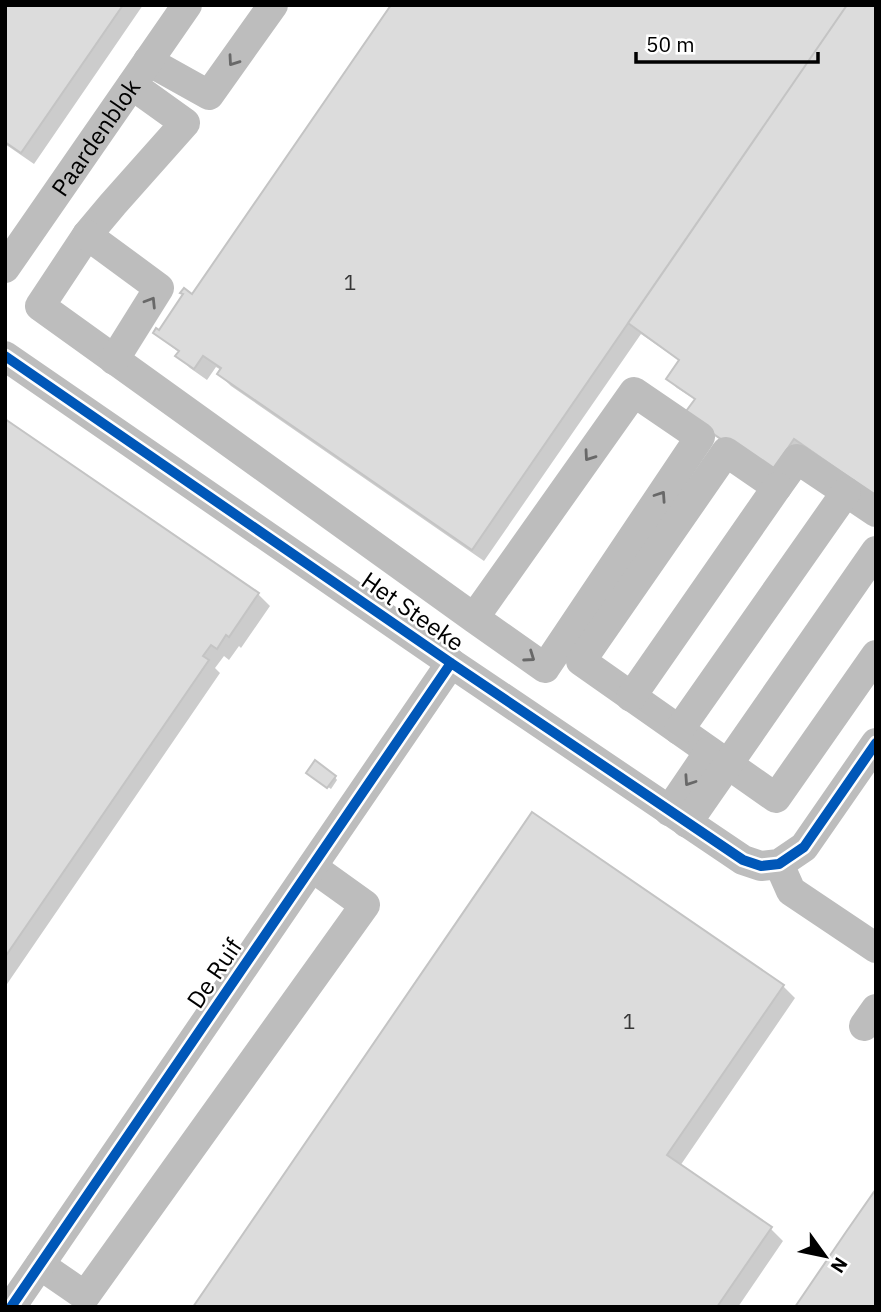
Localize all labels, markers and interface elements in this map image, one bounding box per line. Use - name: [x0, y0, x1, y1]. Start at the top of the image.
- scale bar: [636, 21, 818, 65]
- text: 50 m: [646, 30, 695, 58]
- one-way arrow: [229, 53, 241, 66]
- street label: Paardenblok: [44, 72, 148, 202]
- house number: 1: [344, 268, 356, 296]
- one-way arrow: [142, 297, 155, 310]
- one-way arrow: [585, 448, 597, 461]
- one-way arrow: [653, 490, 666, 503]
- street label: Het Steeke: [355, 564, 471, 658]
- one-way arrow: [522, 649, 535, 661]
- one-way arrow: [685, 773, 697, 786]
- street label: De Ruif: [179, 932, 249, 1014]
- house number: 1: [623, 1007, 635, 1035]
- north arrow: [790, 1221, 860, 1291]
- text: N: [825, 1253, 853, 1278]

